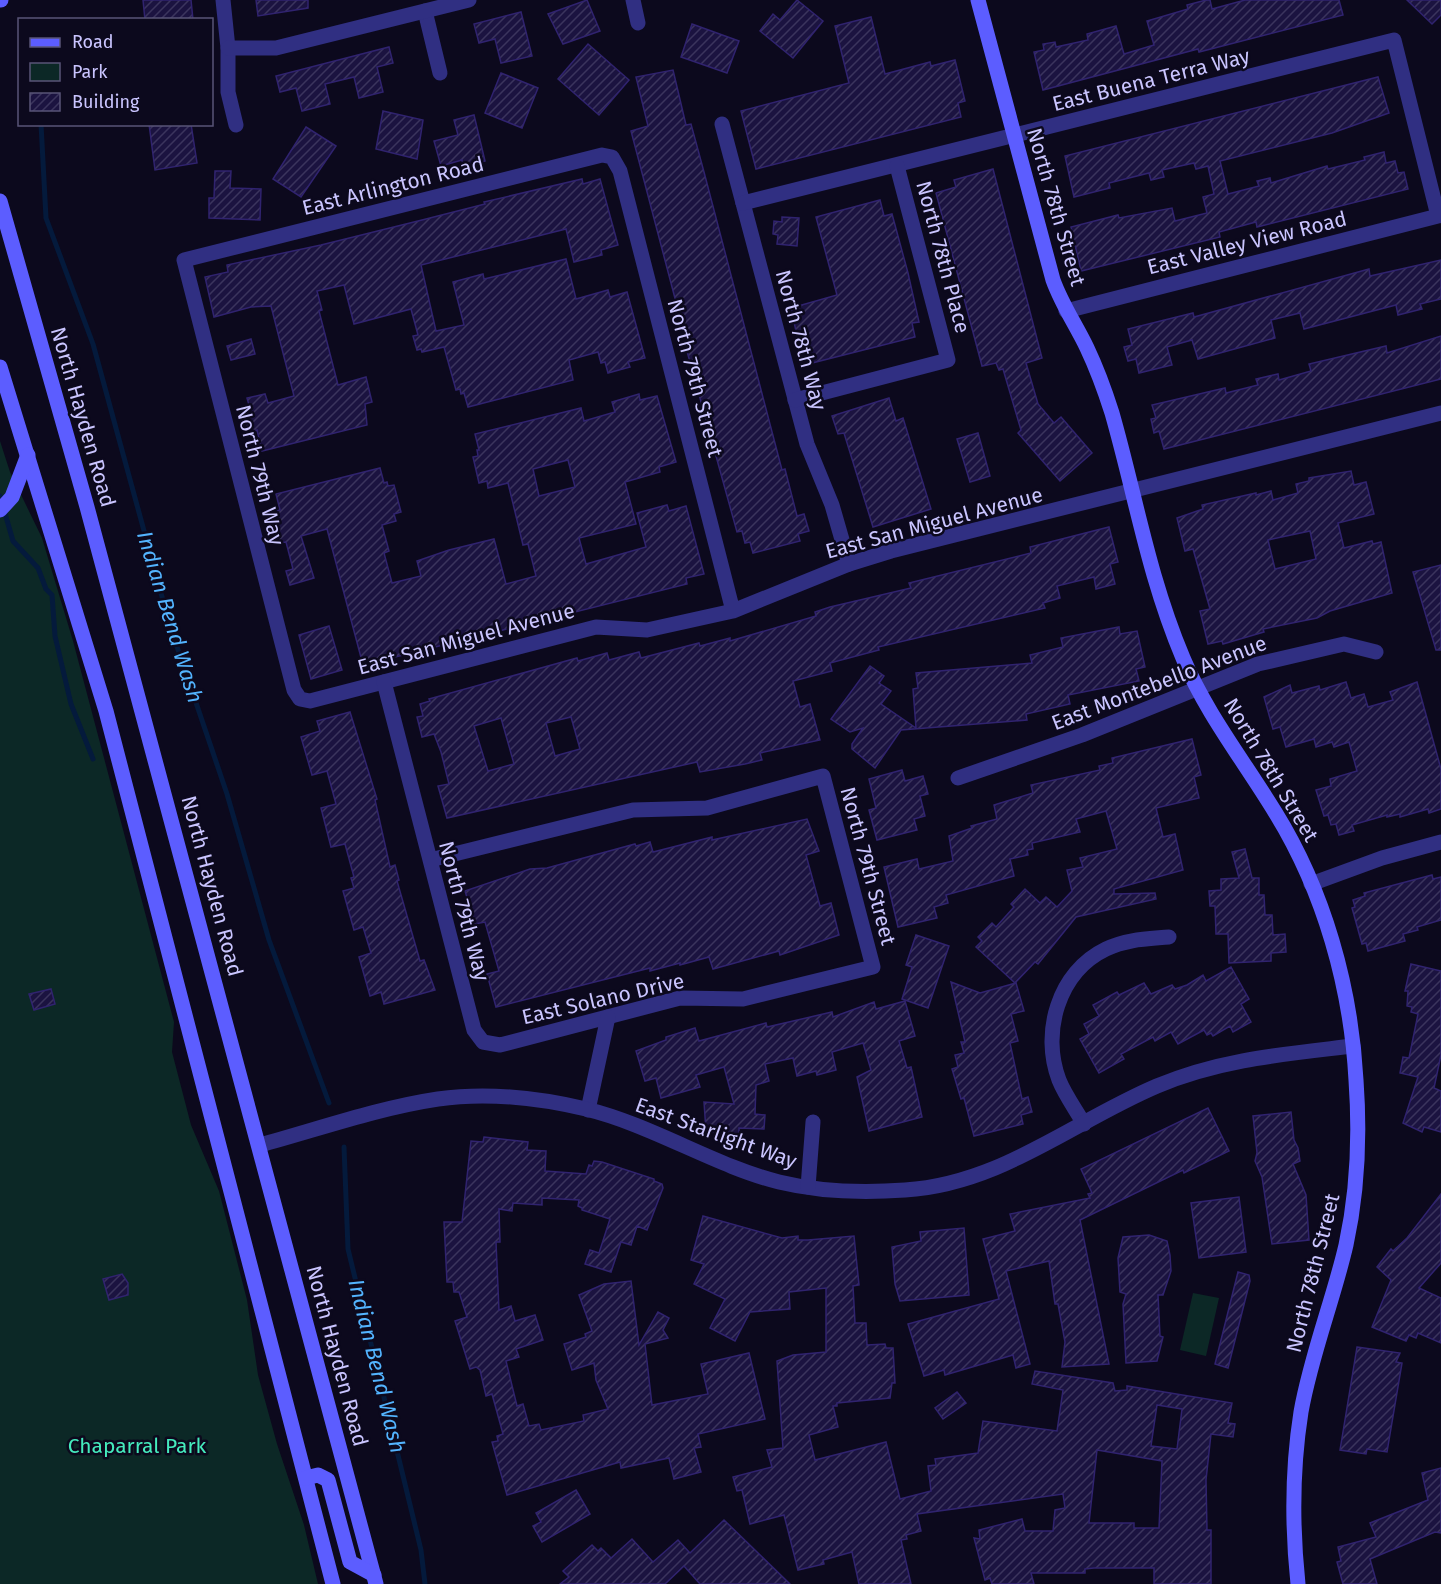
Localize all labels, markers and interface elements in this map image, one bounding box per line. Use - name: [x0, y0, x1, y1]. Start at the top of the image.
- legend: [18, 18, 213, 126]
- text: Road: [72, 31, 114, 53]
- street label: East Buena Terra Way: [1050, 43, 1253, 117]
- text: Park: [72, 61, 108, 83]
- text: Building: [72, 91, 140, 113]
- street label: North 78th Street: [1021, 125, 1091, 289]
- street label: East Arlington Road: [299, 151, 487, 221]
- street label: North 78th Place: [910, 178, 976, 336]
- street label: East Valley View Road: [1145, 206, 1349, 280]
- street label: North 78th Way: [770, 267, 832, 414]
- street label: North 79th Street: [661, 296, 729, 460]
- street label: North Hayden Road: [45, 324, 121, 510]
- street label: North 79th Way: [230, 402, 290, 549]
- street label: East San Miguel Avenue: [822, 481, 1046, 565]
- water label: Indian Bend Wash: [131, 528, 209, 706]
- street label: East San Miguel Avenue: [354, 597, 578, 681]
- street label: East Montebello Avenue: [1048, 630, 1270, 736]
- street label: North 78th Street: [1218, 693, 1324, 847]
- street label: North 79th Street: [834, 784, 902, 948]
- street label: North Hayden Road: [175, 793, 249, 979]
- street label: North 79th Way: [433, 838, 495, 984]
- street label: East Solano Drive: [519, 968, 687, 1030]
- street label: East Starlight Way: [632, 1092, 801, 1175]
- street label: North 78th Street: [1281, 1190, 1345, 1355]
- street label: North Hayden Road: [300, 1263, 374, 1449]
- water label: Indian Bend Wash: [342, 1276, 412, 1456]
- park label: Chaparral Park: [68, 1433, 207, 1459]

